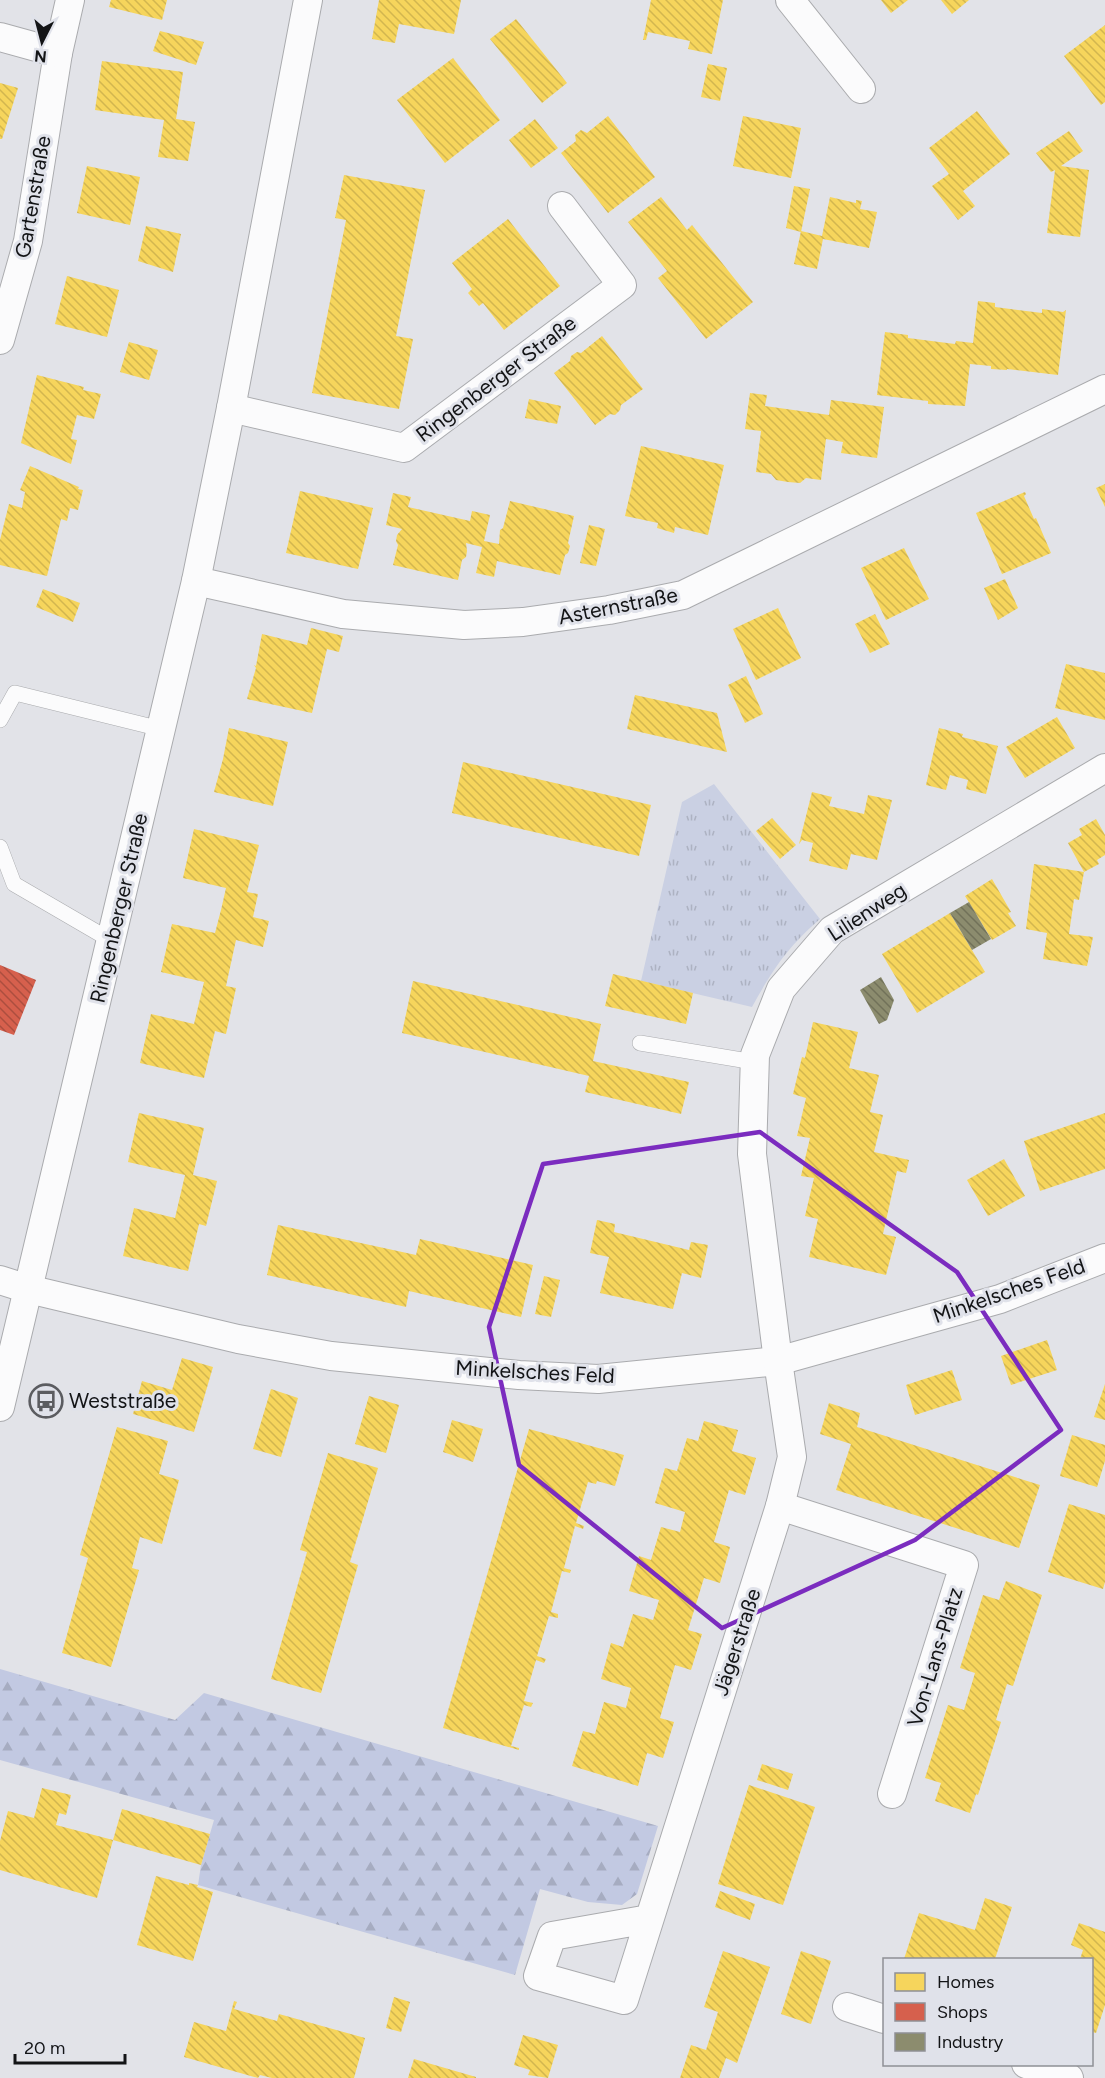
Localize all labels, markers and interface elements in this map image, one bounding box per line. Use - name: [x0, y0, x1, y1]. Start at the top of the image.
- north arrow: [12, 12, 72, 72]
- text: N: [33, 46, 48, 67]
- street label: Gartenstraße: [9, 134, 56, 260]
- street label: Ringenberger Straße: [411, 310, 581, 447]
- street label: Asternstraße: [556, 582, 680, 629]
- street label: Ringenberger Straße: [84, 810, 153, 1005]
- street label: Lilienweg: [823, 877, 911, 946]
- street label: Minkelsches Feld: [929, 1253, 1088, 1328]
- street label: Minkelsches Feld: [455, 1355, 615, 1388]
- bus stop icon: Weststraße: [28, 1383, 64, 1419]
- place label: Weststraße: [69, 1388, 176, 1413]
- street label: Von-Lans-Platz: [902, 1584, 968, 1729]
- street label: Jägerstraße: [707, 1585, 766, 1699]
- legend: [883, 1958, 1093, 2066]
- text: Homes: [937, 1971, 995, 1993]
- text: Shops: [937, 2001, 988, 2023]
- scale bar: [15, 2027, 124, 2065]
- text: Industry: [937, 2031, 1004, 2053]
- text: 20 m: [24, 2037, 65, 2059]

